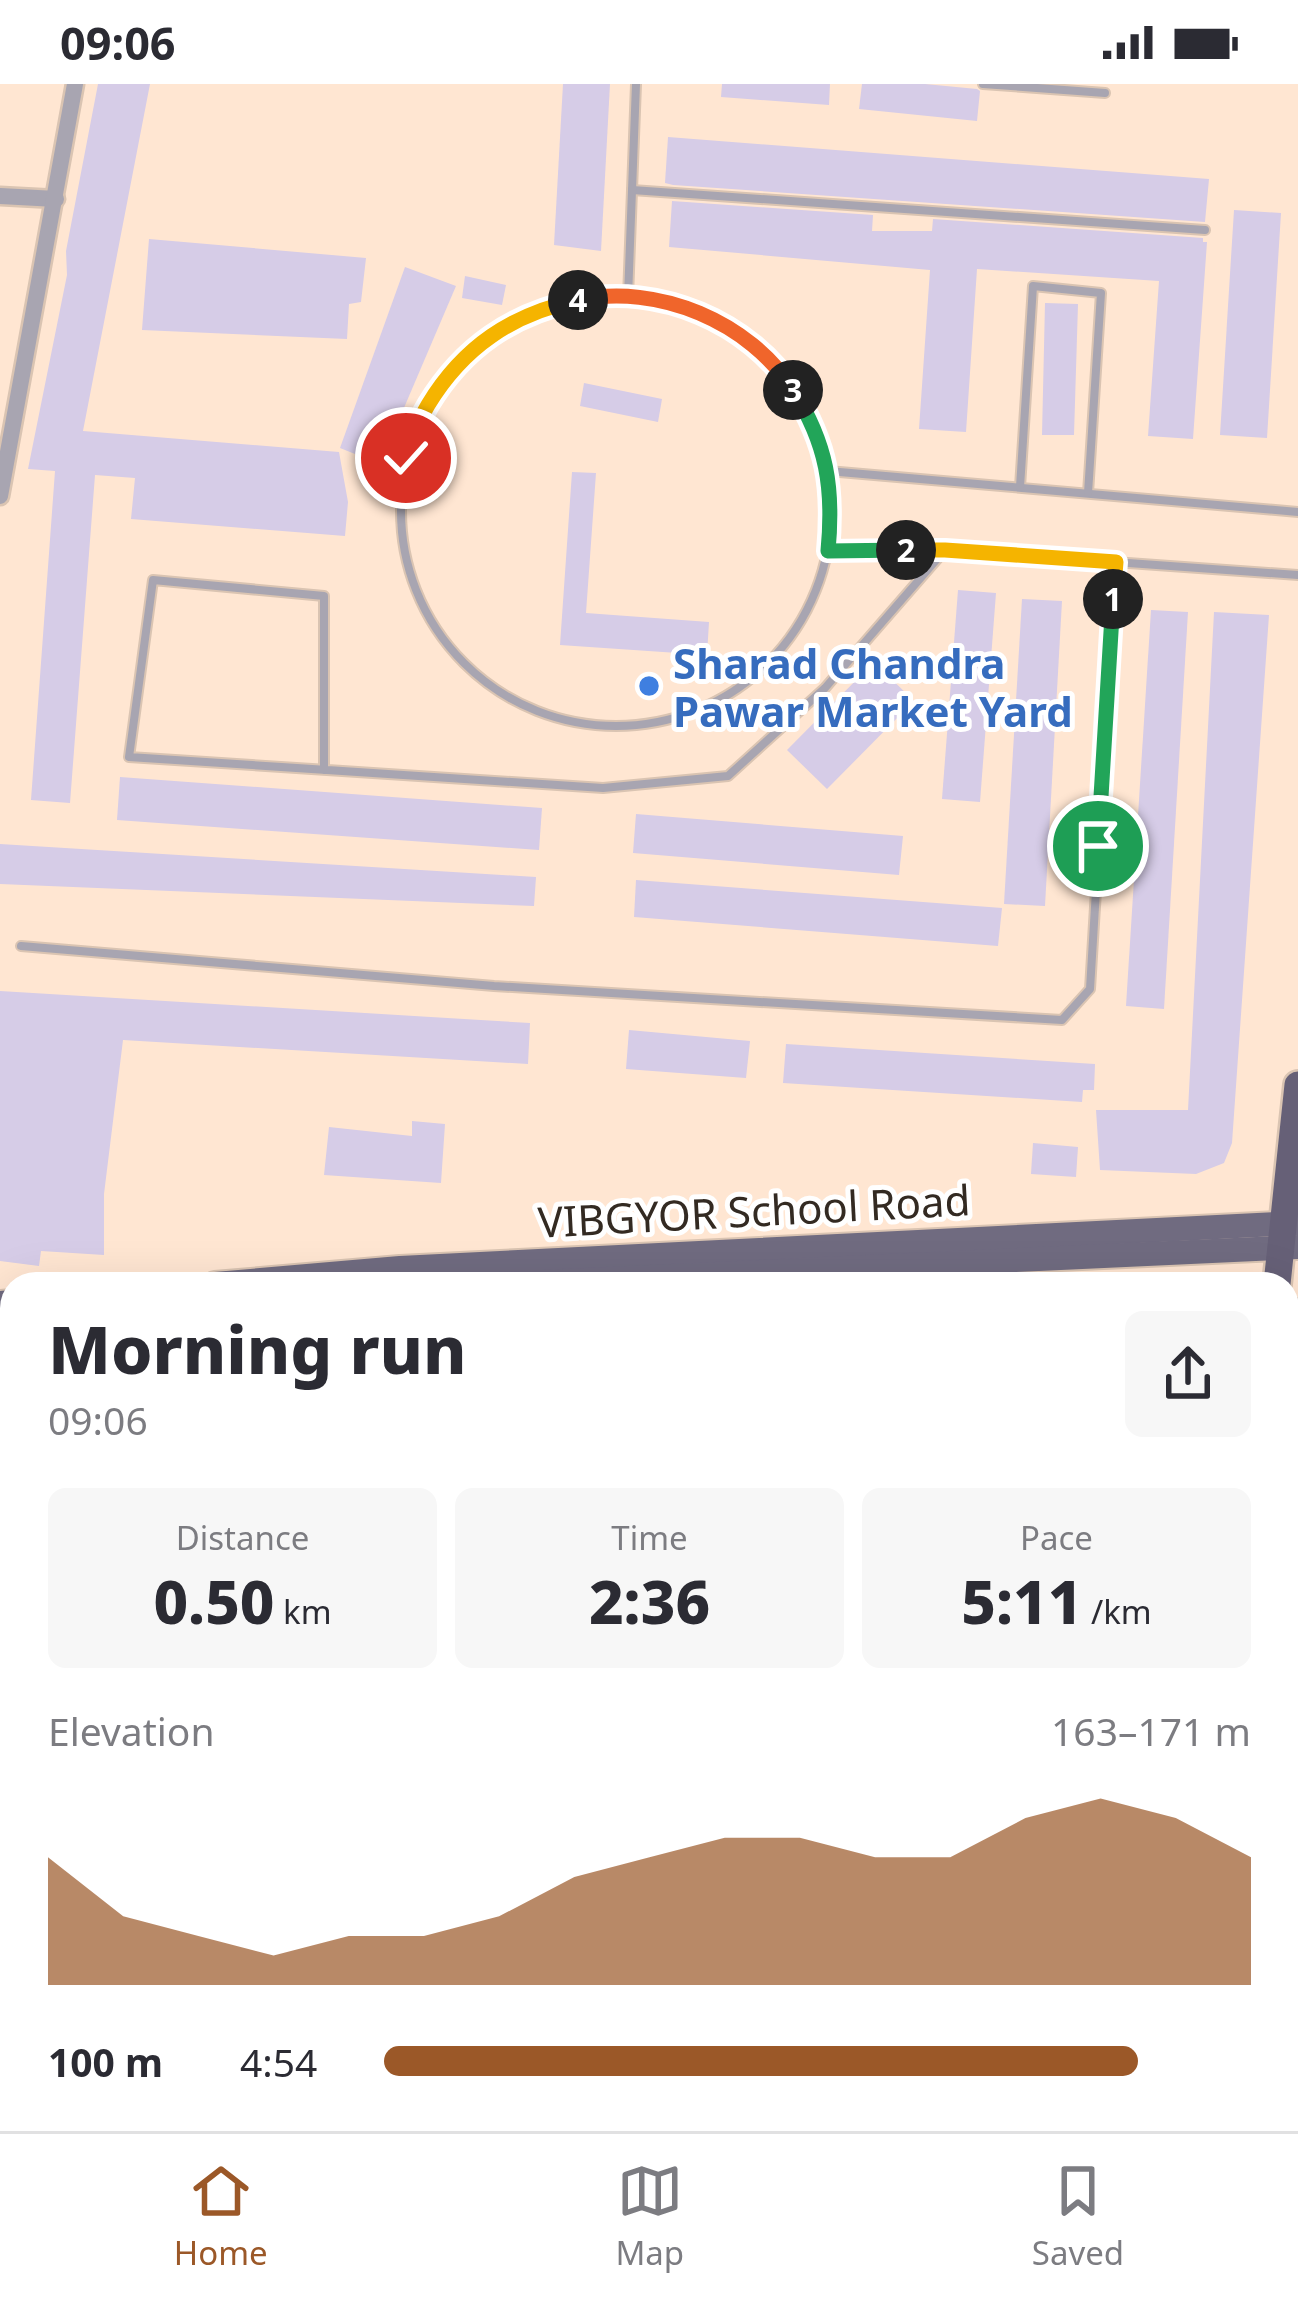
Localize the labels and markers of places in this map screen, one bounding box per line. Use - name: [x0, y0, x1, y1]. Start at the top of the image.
- pin: 4: [548, 270, 608, 330]
- pin: 3: [763, 360, 823, 420]
- pin: [355, 407, 457, 509]
- pin: 2: [876, 520, 936, 580]
- pin: 1: [1083, 569, 1143, 629]
- place label: Sharad Chandra Pawar Market Yard: [673, 634, 1073, 739]
- marker: Sharad Chandra Pawar Market Yard: [636, 673, 662, 699]
- pin: [1047, 795, 1149, 897]

